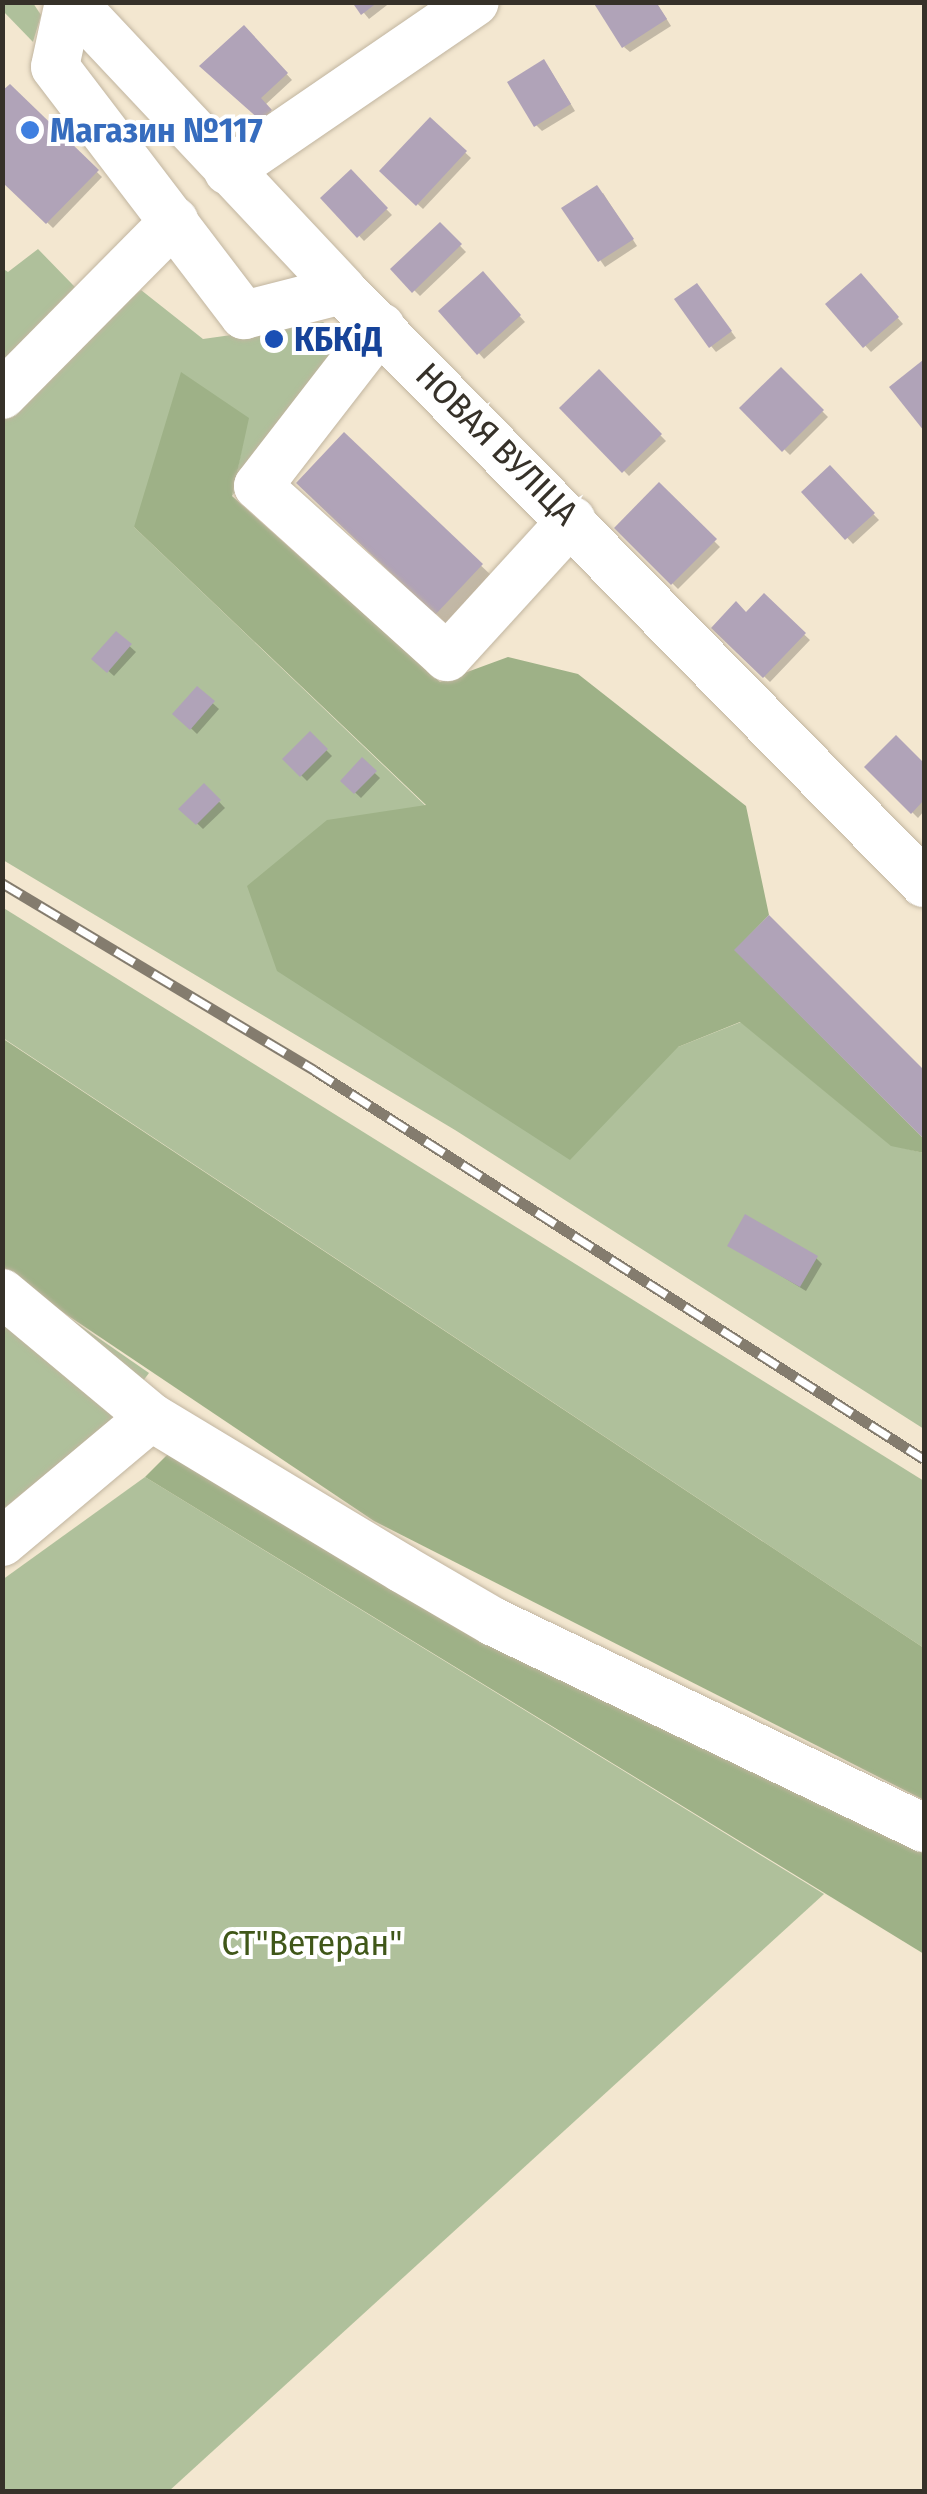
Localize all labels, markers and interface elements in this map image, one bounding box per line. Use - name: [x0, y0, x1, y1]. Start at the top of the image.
- place label: Магазин №117: [50, 109, 263, 151]
- marker: Магазин №117: [19, 119, 41, 141]
- place label: КБКіД: [294, 318, 382, 360]
- marker: КБКіД: [263, 328, 285, 350]
- street label: НОВАЯ ВУЛІЦА: [407, 354, 587, 534]
- park label: СТ"Ветеран": [222, 1922, 402, 1964]

